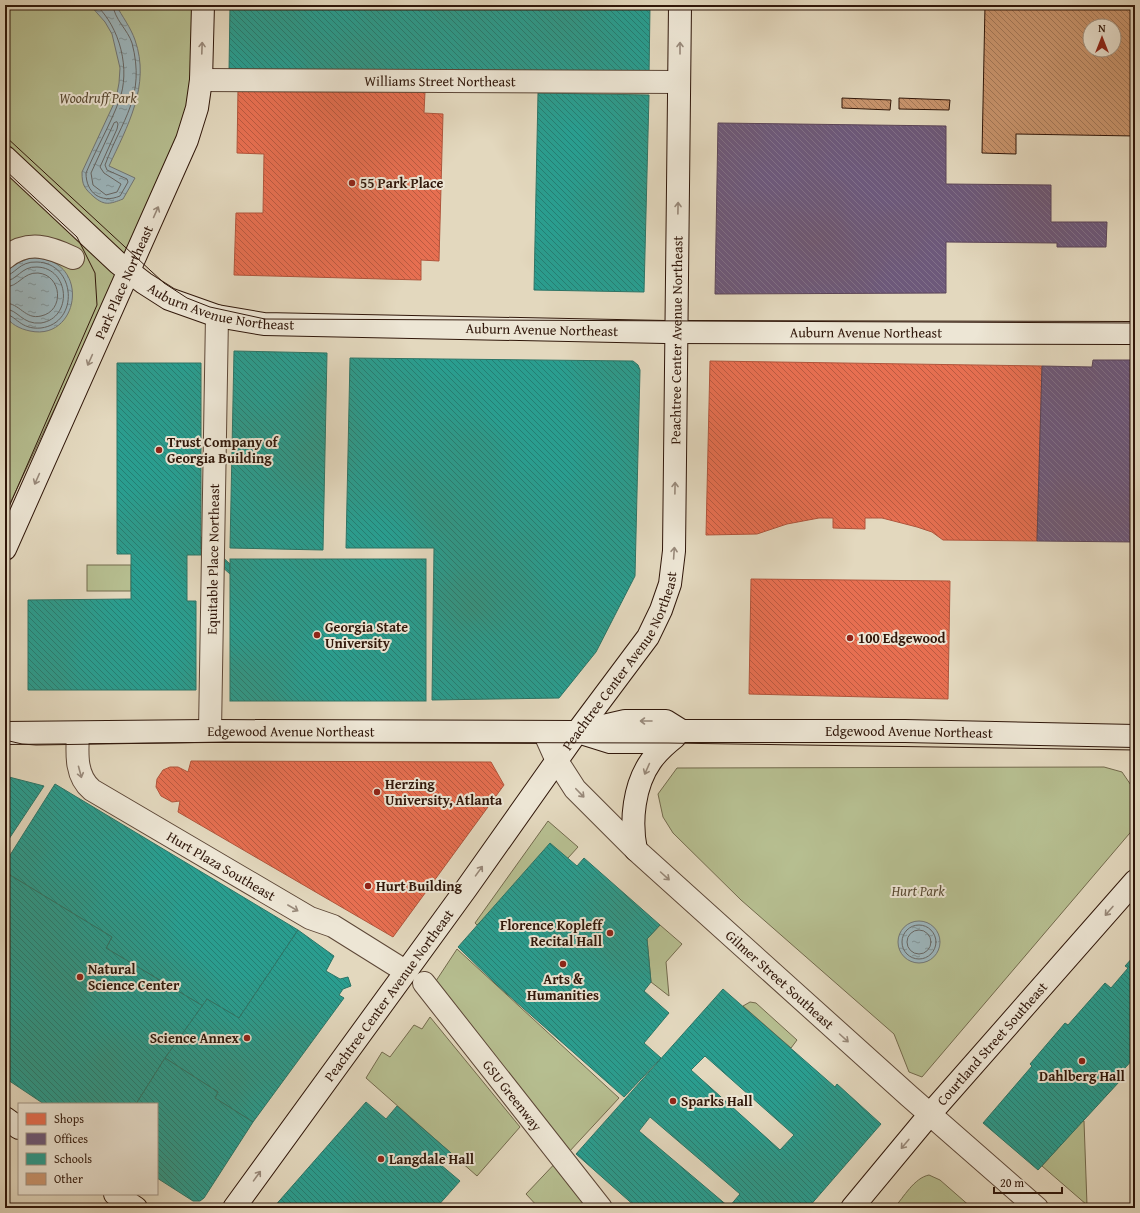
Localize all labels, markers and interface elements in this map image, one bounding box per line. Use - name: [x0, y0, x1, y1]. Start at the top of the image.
- north arrow: [1082, 18, 1122, 58]
- text: N: [1098, 20, 1106, 36]
- one-way arrow: [198, 42, 206, 55]
- one-way arrow: [676, 42, 684, 55]
- street label: Williams Street Northeast: [364, 71, 516, 91]
- park label: Woodruff Park: [59, 88, 137, 108]
- place label: 55 Park Place: [360, 173, 444, 193]
- marker: 55 Park Place: [347, 178, 357, 188]
- one-way arrow: [675, 202, 682, 215]
- one-way arrow: [153, 206, 160, 218]
- street label: Park Place Northeast: [90, 222, 158, 342]
- street label: Peachtree Center Avenue Northeast: [665, 236, 687, 444]
- street label: Auburn Avenue Northeast: [144, 278, 294, 335]
- street label: Auburn Avenue Northeast: [466, 318, 618, 341]
- street label: Auburn Avenue Northeast: [790, 322, 942, 343]
- one-way arrow: [86, 354, 93, 366]
- place label: Trust Company of Georgia Building: [167, 432, 280, 468]
- marker: Trust Company of Georgia Building: [154, 445, 164, 455]
- one-way arrow: [33, 472, 40, 484]
- one-way arrow: [671, 482, 679, 495]
- street label: Equitable Place Northeast: [202, 483, 224, 635]
- one-way arrow: [670, 547, 677, 560]
- street label: Peachtree Center Avenue Northeast: [557, 570, 681, 754]
- place label: Georgia State University: [325, 617, 408, 653]
- place label: 100 Edgewood: [858, 628, 945, 648]
- marker: Georgia State University: [312, 630, 322, 640]
- marker: 100 Edgewood: [845, 633, 855, 643]
- one-way arrow: [640, 717, 653, 725]
- street label: Edgewood Avenue Northeast: [207, 721, 375, 741]
- street label: Edgewood Avenue Northeast: [825, 721, 993, 743]
- one-way arrow: [643, 763, 650, 775]
- one-way arrow: [77, 765, 85, 778]
- place label: Herzing University, Atlanta: [385, 774, 503, 810]
- marker: Herzing University, Atlanta: [372, 787, 382, 797]
- one-way arrow: [575, 788, 585, 798]
- street label: Hurt Plaza Southeast: [163, 826, 279, 906]
- one-way arrow: [475, 866, 483, 877]
- one-way arrow: [659, 872, 670, 881]
- place label: Hurt Building: [376, 876, 463, 896]
- marker: Hurt Building: [363, 881, 373, 891]
- park label: Hurt Park: [890, 881, 945, 901]
- one-way arrow: [287, 905, 299, 912]
- street label: Peachtree Center Avenue Northeast: [319, 905, 458, 1086]
- one-way arrow: [1105, 905, 1114, 916]
- place label: Florence Kopleff Recital Hall: [500, 915, 604, 951]
- street label: Gilmer Street Southeast: [721, 925, 838, 1034]
- marker: Florence Kopleff Recital Hall: [605, 928, 615, 938]
- place label: Natural Science Center: [88, 959, 180, 995]
- marker: Arts & Humanities: [558, 959, 568, 969]
- place label: Arts & Humanities: [527, 969, 599, 1005]
- marker: Natural Science Center: [75, 972, 85, 982]
- street label: Courtland Street Southeast: [932, 977, 1052, 1110]
- place label: Science Annex: [150, 1028, 240, 1048]
- marker: Science Annex: [242, 1033, 252, 1043]
- one-way arrow: [839, 1034, 850, 1043]
- street label: GSU Greenway: [478, 1056, 547, 1135]
- marker: Dahlberg Hall: [1077, 1056, 1087, 1066]
- place label: Dahlberg Hall: [1039, 1066, 1126, 1086]
- place label: Sparks Hall: [681, 1091, 753, 1111]
- marker: Sparks Hall: [668, 1096, 678, 1106]
- legend: [18, 1103, 158, 1195]
- text: Shops: [54, 1110, 84, 1127]
- text: Offices: [54, 1130, 88, 1147]
- one-way arrow: [901, 1138, 909, 1149]
- place label: Langdale Hall: [389, 1149, 475, 1169]
- text: Schools: [54, 1150, 92, 1167]
- marker: Langdale Hall: [376, 1154, 386, 1164]
- scale bar: [994, 1169, 1062, 1195]
- text: Other: [54, 1170, 83, 1187]
- one-way arrow: [253, 1171, 261, 1182]
- text: 20 m: [1000, 1174, 1024, 1191]

